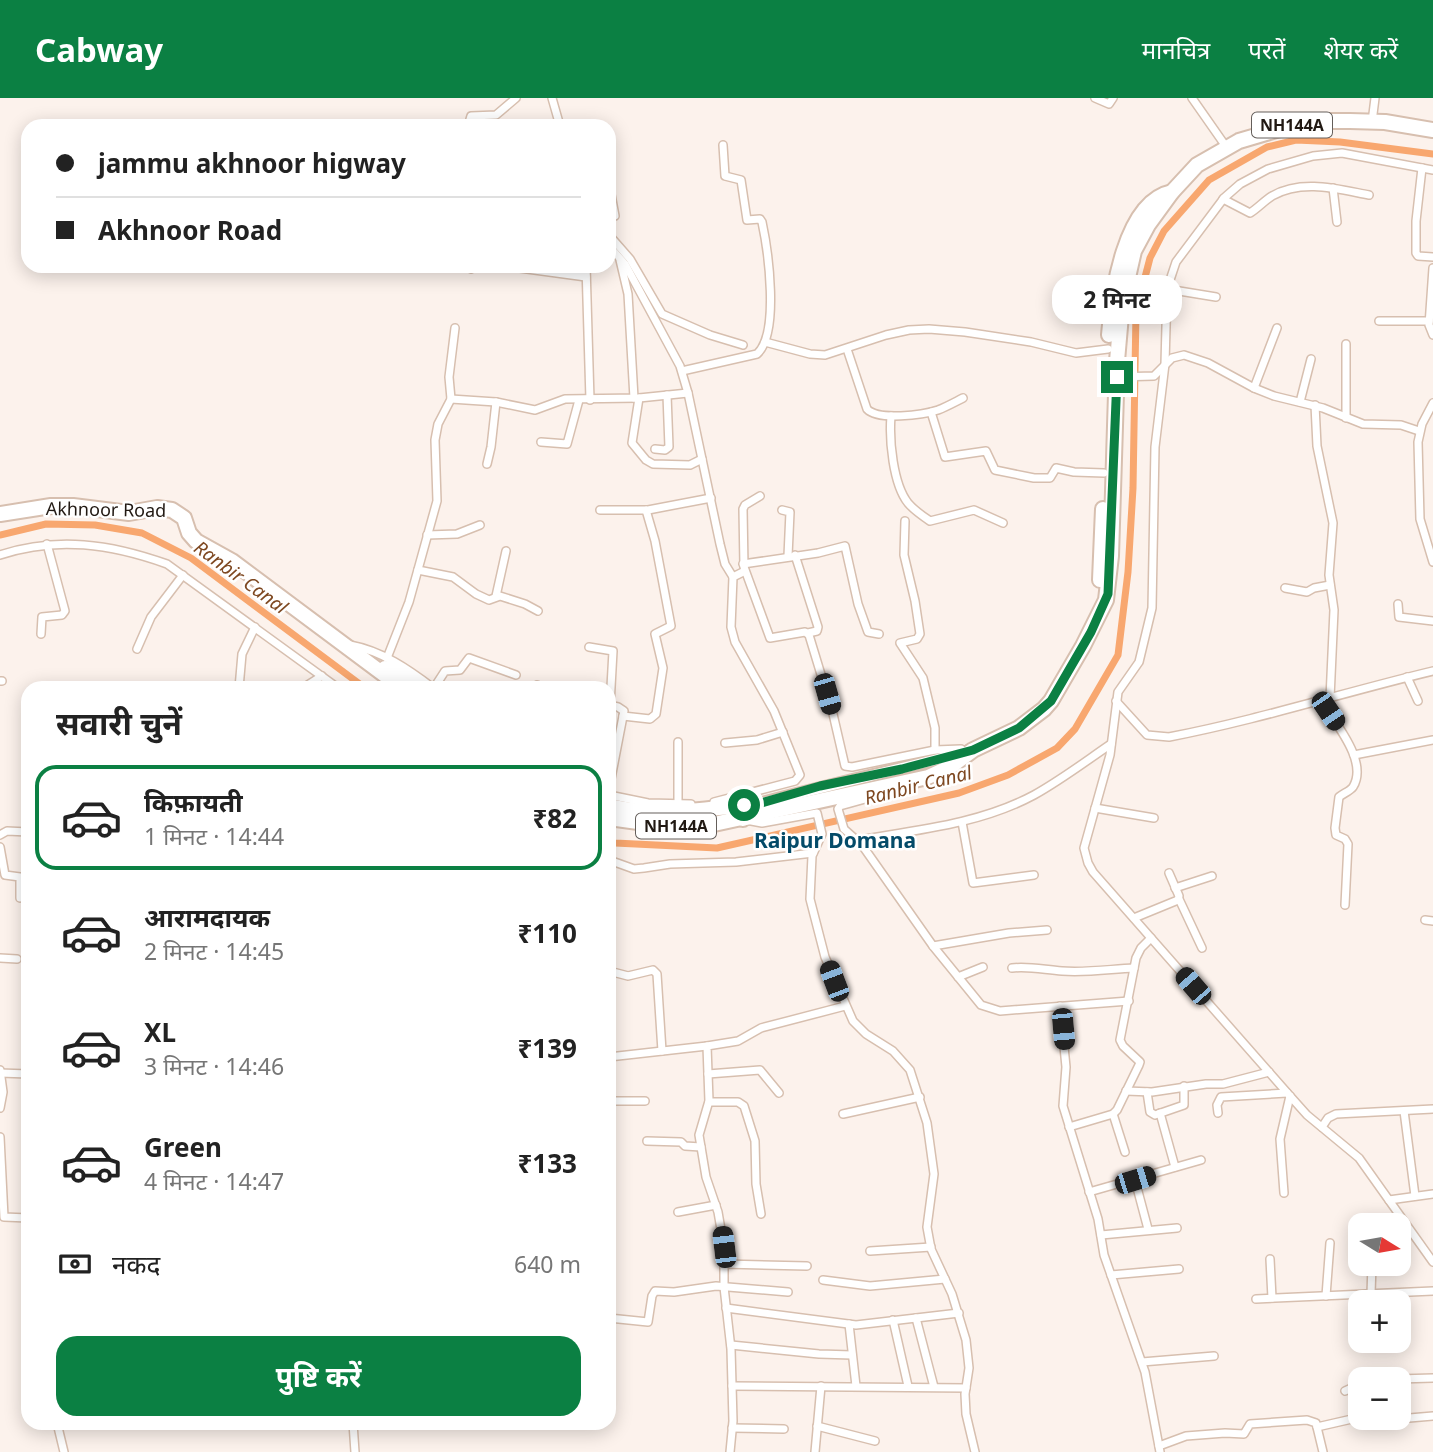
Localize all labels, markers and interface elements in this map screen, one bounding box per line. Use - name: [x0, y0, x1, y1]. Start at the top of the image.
- text: Cabway: [35, 27, 163, 72]
- text: मानचित्र: [1142, 33, 1210, 66]
- text: परतें: [1248, 33, 1285, 66]
- text: शेयर करें: [1323, 33, 1398, 66]
- road number: NH144A: [1252, 113, 1332, 138]
- text: jammu akhnoor higway: [98, 145, 406, 181]
- text: Akhnoor Road: [98, 212, 282, 248]
- callout: 2 मिनट: [1052, 275, 1182, 324]
- text: 2 मिनट: [1083, 283, 1151, 315]
- route end: [1101, 361, 1133, 393]
- street label: Akhnoor Road: [46, 496, 166, 522]
- water label: Ranbir Canal: [189, 534, 294, 620]
- car: [812, 671, 843, 717]
- car: [1308, 688, 1349, 734]
- text: सवारी चुनें: [56, 701, 182, 744]
- water label: Ranbir Canal: [862, 759, 975, 811]
- text: किफ़ायती: [144, 784, 243, 820]
- icon: car: [60, 786, 123, 849]
- route start: [728, 789, 760, 821]
- text: ₹82: [532, 800, 577, 836]
- road number: NH144A: [636, 814, 716, 838]
- text: 1 मिनट · 14:44: [144, 820, 284, 852]
- district label: Raipur Domana: [754, 826, 916, 854]
- text: आरामदायक: [144, 899, 270, 935]
- icon: car: [60, 901, 123, 964]
- text: ₹110: [518, 915, 577, 951]
- text: 2 मिनट · 14:45: [144, 935, 284, 967]
- car: [817, 958, 852, 1004]
- car: [1172, 963, 1215, 1009]
- car: [1051, 1007, 1076, 1051]
- text: XL: [144, 1014, 176, 1050]
- icon: car: [60, 1016, 123, 1079]
- text: ₹139: [518, 1030, 577, 1066]
- text: 3 मिनट · 14:46: [144, 1050, 284, 1082]
- text: Green: [144, 1129, 222, 1165]
- icon: car: [60, 1131, 123, 1194]
- text: ₹133: [518, 1145, 577, 1181]
- car: [1112, 1164, 1159, 1196]
- text: 4 मिनट · 14:47: [144, 1165, 284, 1197]
- north arrow: [1348, 1213, 1410, 1276]
- map controls: [1348, 1213, 1411, 1430]
- car: [712, 1225, 737, 1269]
- icon: cash: [56, 1245, 94, 1283]
- text: नकद: [112, 1246, 160, 1282]
- text: 640 m: [514, 1248, 581, 1280]
- button: +: [1348, 1290, 1411, 1353]
- button: पुष्टि करें: [56, 1336, 581, 1416]
- button: −: [1348, 1367, 1411, 1430]

